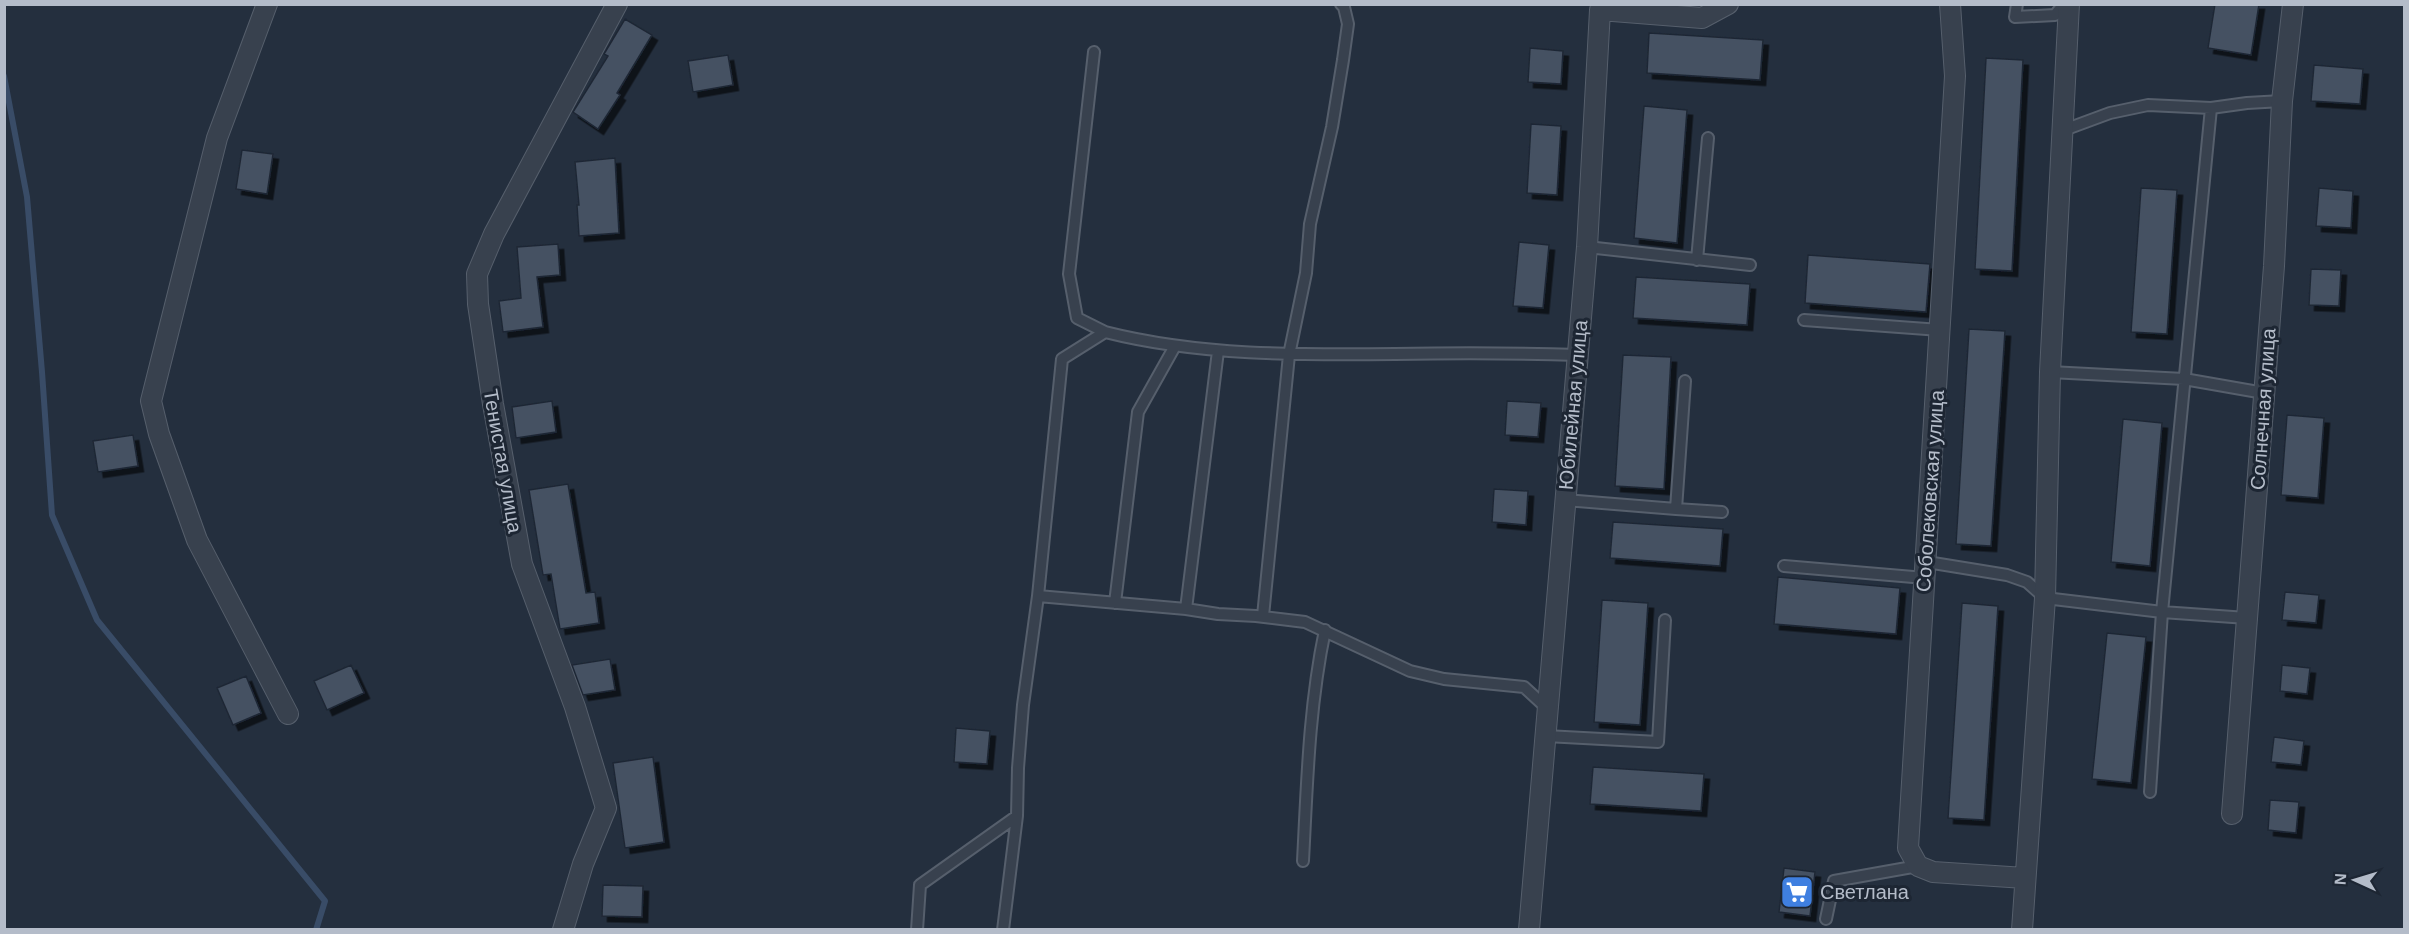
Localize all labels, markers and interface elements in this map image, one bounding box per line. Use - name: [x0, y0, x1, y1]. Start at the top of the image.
- street label: Юбилейная улица: [1555, 318, 1591, 491]
- street label: Солнечная улица: [2246, 326, 2280, 491]
- street label: Тенистая улица: [480, 387, 527, 536]
- street label: Соболековская улица: [1912, 388, 1948, 593]
- north arrow: [2325, 850, 2385, 910]
- text: N: [2332, 873, 2349, 885]
- supermarket icon: Светлана: [1779, 874, 1815, 910]
- place label: Светлана: [1820, 881, 1910, 903]

